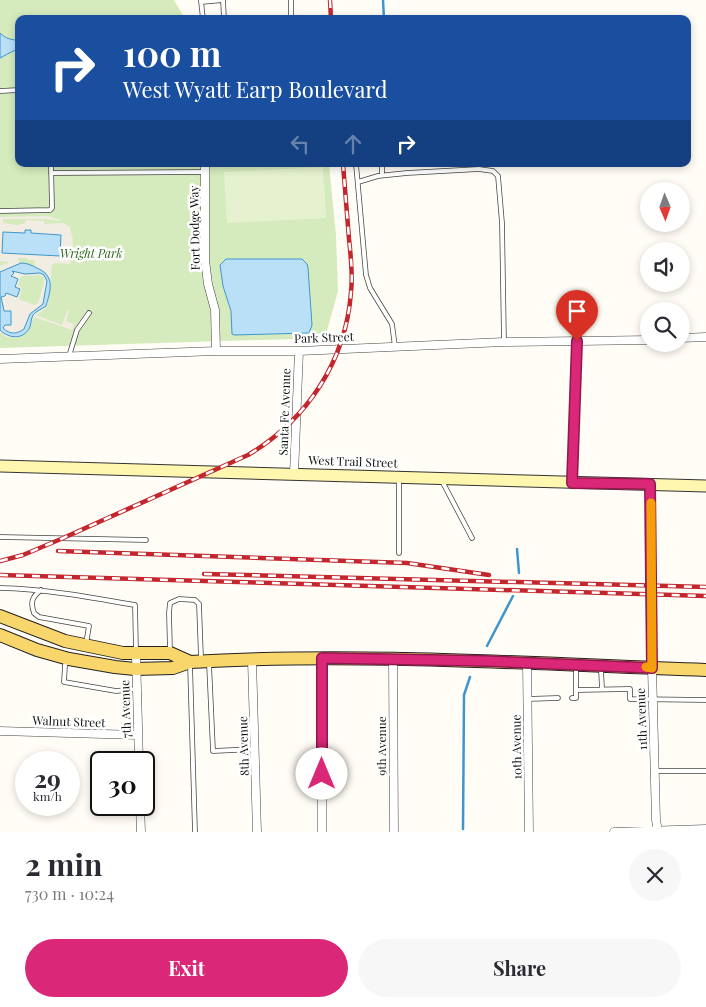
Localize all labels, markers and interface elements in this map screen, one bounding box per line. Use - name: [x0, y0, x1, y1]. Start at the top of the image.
- text: 100 m: [123, 29, 221, 76]
- icon: right: [40, 35, 105, 100]
- text: West Wyatt Earp Boulevard: [123, 74, 388, 104]
- icon: left: [286, 130, 314, 158]
- icon: ahead: [339, 130, 367, 158]
- icon: right: [392, 130, 420, 158]
- north arrow: [640, 182, 690, 232]
- map controls: [640, 182, 690, 352]
- street label: Fort Dodge Way: [185, 185, 203, 271]
- button: sound: [640, 242, 690, 292]
- park label: Wright Park: [60, 245, 122, 261]
- pin: [556, 290, 598, 341]
- icon: arrive: [563, 297, 591, 325]
- button: search: [640, 302, 690, 352]
- street label: Park Street: [294, 328, 355, 346]
- street label: Santa Fe Avenue: [274, 368, 294, 456]
- street label: West Trail Street: [307, 451, 399, 471]
- street label: 7th Avenue: [116, 680, 134, 738]
- street label: 11th Avenue: [632, 688, 650, 750]
- street label: Walnut Street: [31, 712, 107, 730]
- street label: 10th Avenue: [507, 714, 525, 780]
- street label: 8th Avenue: [234, 716, 252, 776]
- street label: 9th Avenue: [373, 716, 389, 776]
- position arrow: [295, 747, 347, 799]
- speed limit sign: 30: [90, 751, 155, 816]
- text: 29: [34, 761, 61, 794]
- text: km/h: [33, 788, 62, 804]
- text: 2 min: [25, 844, 102, 884]
- button: close: [629, 849, 681, 901]
- text: 730 m · 10:24: [25, 883, 114, 904]
- button: Exit: [25, 939, 348, 997]
- button: Share: [358, 939, 681, 997]

